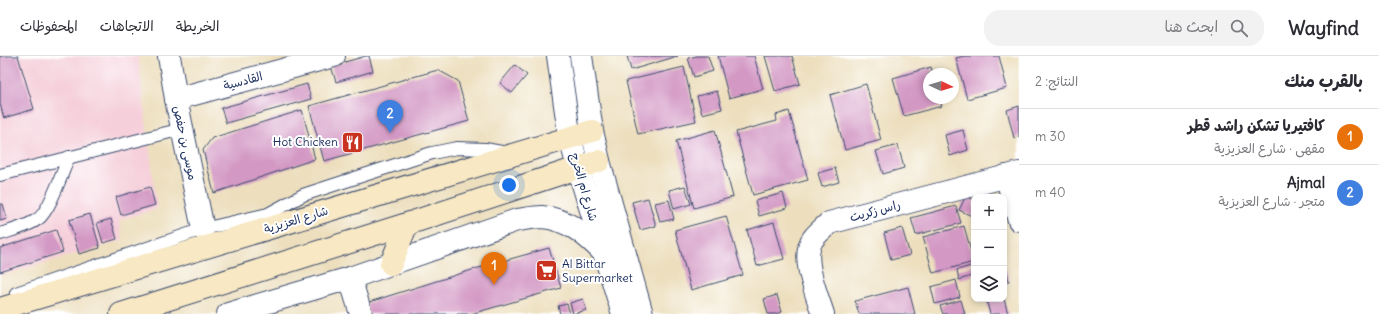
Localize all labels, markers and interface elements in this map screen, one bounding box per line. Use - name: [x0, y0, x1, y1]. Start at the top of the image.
- search box: [984, 10, 1264, 46]
- text: Wayfind: [1288, 16, 1359, 40]
- text: المحفوظات: [20, 17, 78, 35]
- text: الاتجاهات: [100, 17, 154, 35]
- text: الخريطة: [176, 17, 219, 35]
- text: ابحث هنا: [1164, 17, 1218, 36]
- icon: search: [1228, 17, 1250, 39]
- street label: القادسية: [222, 68, 264, 93]
- north arrow: [923, 68, 959, 104]
- text: بالقرب منك: [1284, 70, 1363, 92]
- text: النتائج: 2: [1035, 73, 1078, 90]
- pin: 2: [377, 100, 403, 133]
- street label: موسى بن حفص: [169, 104, 201, 182]
- text: كافتيريا تشكن راشد قطر: [1188, 116, 1325, 135]
- text: 30 m: [1035, 128, 1065, 145]
- text: 1: [1347, 128, 1353, 145]
- restaurant icon: Hot Chicken: [340, 129, 366, 155]
- place label: Hot Chicken: [273, 134, 338, 149]
- text: مقهى · شارع العزيزية: [1214, 140, 1325, 157]
- street label: شارع ام الخرج: [566, 151, 601, 223]
- text: Ajmal: [1287, 173, 1325, 192]
- your location: [499, 175, 519, 195]
- text: 40 m: [1035, 184, 1066, 201]
- text: 2: [1346, 184, 1354, 201]
- text: متجر · شارع العزيزية: [1219, 193, 1325, 210]
- map controls: [971, 194, 1007, 302]
- button: +: [971, 194, 1007, 230]
- street label: راس زكريت: [848, 197, 902, 224]
- street label: شارع العزيزية: [262, 203, 330, 238]
- button: −: [971, 230, 1007, 266]
- pin: 1: [481, 252, 507, 285]
- place label: Al Bittar Supermarket: [562, 256, 633, 285]
- supermarket icon: Al Bittar Supermarket: [534, 258, 560, 284]
- button: layers: [971, 266, 1007, 302]

